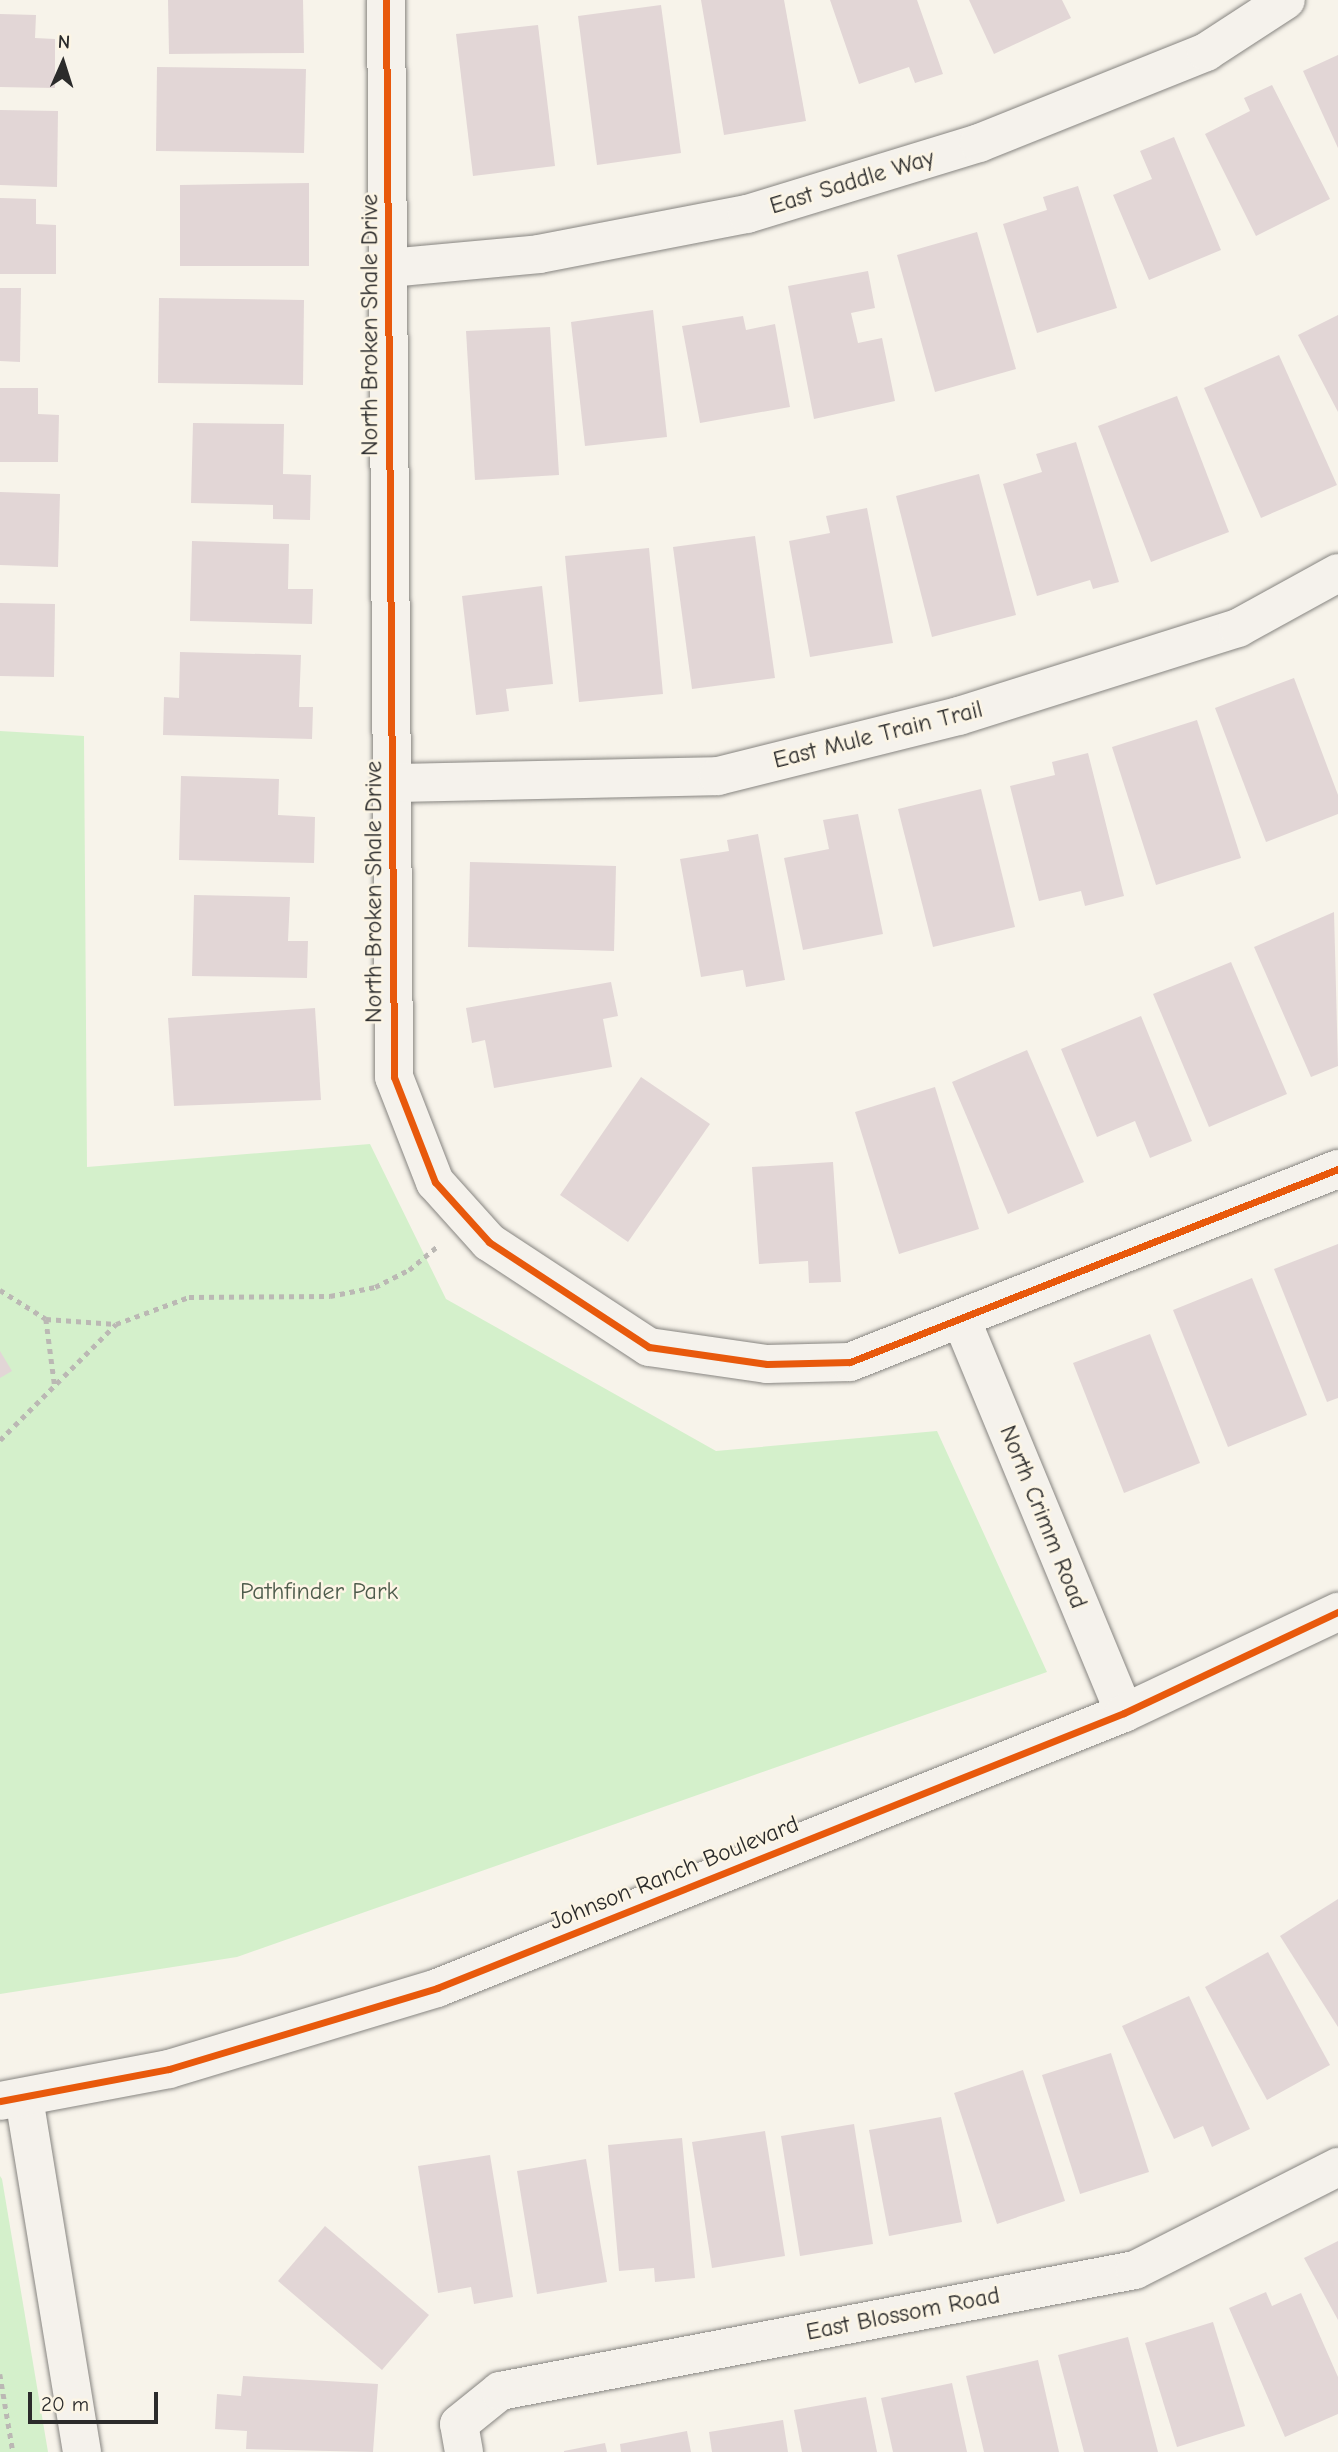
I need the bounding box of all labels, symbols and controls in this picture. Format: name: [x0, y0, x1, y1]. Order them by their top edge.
north arrow: [28, 28, 98, 98]
text: N: [57, 31, 71, 53]
street label: East Saddle Way: [766, 143, 938, 221]
street label: North Broken Shale Drive: [356, 194, 384, 456]
street label: East Mule Train Trail: [770, 695, 986, 775]
street label: North Broken Shale Drive: [360, 761, 388, 1023]
street label: North Crimm Road: [993, 1421, 1093, 1613]
park label: Pathfinder Park: [240, 1578, 398, 1606]
street label: Johnson Ranch Boulevard: [545, 1810, 803, 1936]
street label: East Blossom Road: [804, 2281, 1002, 2347]
scale bar: [32, 2378, 161, 2422]
text: 20 m: [41, 2392, 89, 2416]

